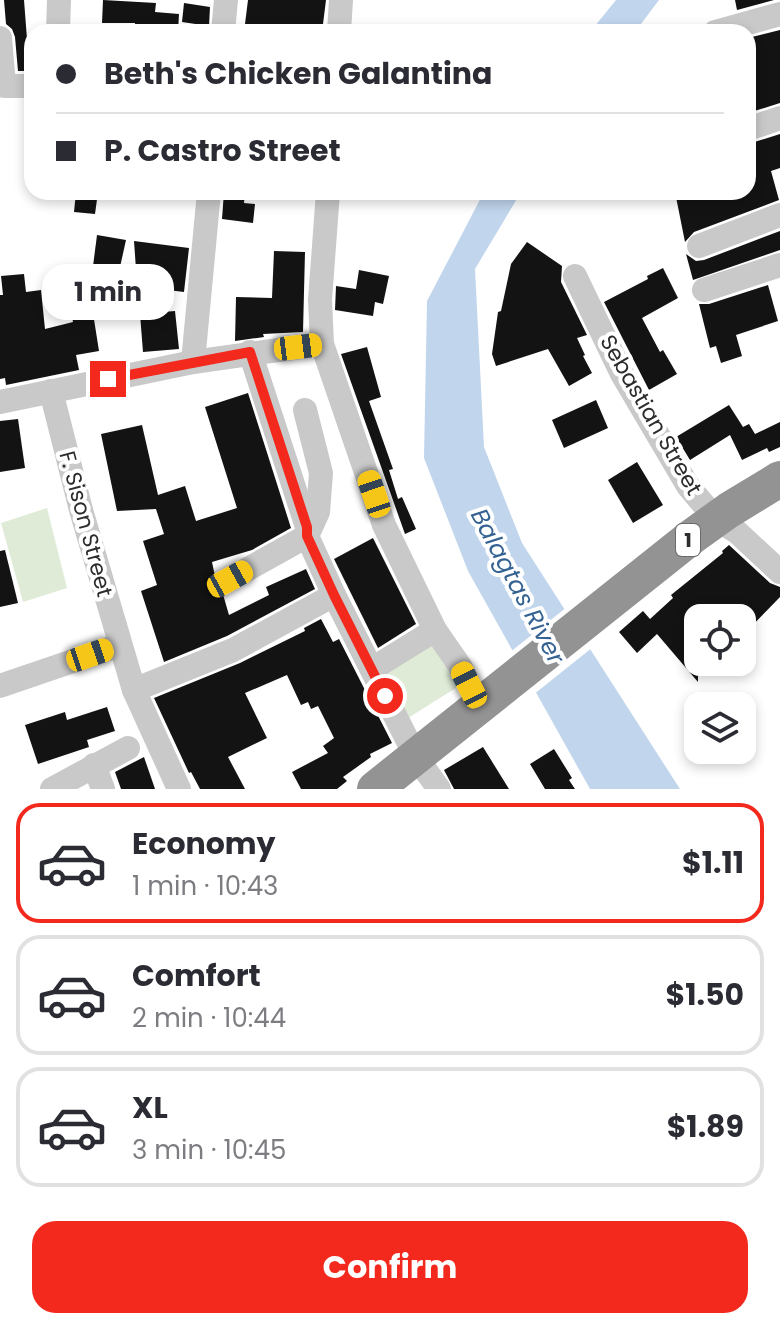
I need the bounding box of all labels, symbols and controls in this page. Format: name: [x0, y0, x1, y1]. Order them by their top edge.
text: Beth's Chicken Galantina: [104, 52, 492, 95]
text: P. Castro Street: [104, 129, 341, 172]
callout: 1 min: [42, 263, 174, 319]
text: 1 min: [74, 274, 142, 310]
street label: Sebastian Street: [592, 329, 710, 501]
car: [273, 332, 323, 362]
route end: [90, 361, 126, 397]
street label: F. Sison Street: [52, 448, 120, 600]
car: [355, 467, 393, 521]
water label: Balagtas River: [463, 502, 573, 670]
road number: 1: [676, 524, 700, 556]
car: [203, 557, 257, 601]
map controls: [684, 604, 756, 764]
button: locate: [684, 604, 756, 676]
car: [63, 636, 117, 674]
car: [447, 658, 491, 712]
route start: [367, 678, 403, 714]
button: layers: [684, 692, 756, 764]
text: Economy: [132, 822, 276, 865]
icon: car: [36, 827, 108, 899]
text: $1.11: [682, 841, 744, 884]
text: 1 min · 10:43: [132, 868, 278, 904]
text: Comfort: [132, 954, 261, 997]
icon: car: [36, 959, 108, 1031]
text: $1.50: [665, 973, 744, 1016]
text: 2 min · 10:44: [132, 1000, 286, 1036]
text: XL: [132, 1086, 168, 1129]
icon: car: [36, 1091, 108, 1163]
text: $1.89: [667, 1105, 744, 1148]
text: 3 min · 10:45: [132, 1132, 286, 1168]
button: Confirm: [32, 1221, 748, 1313]

